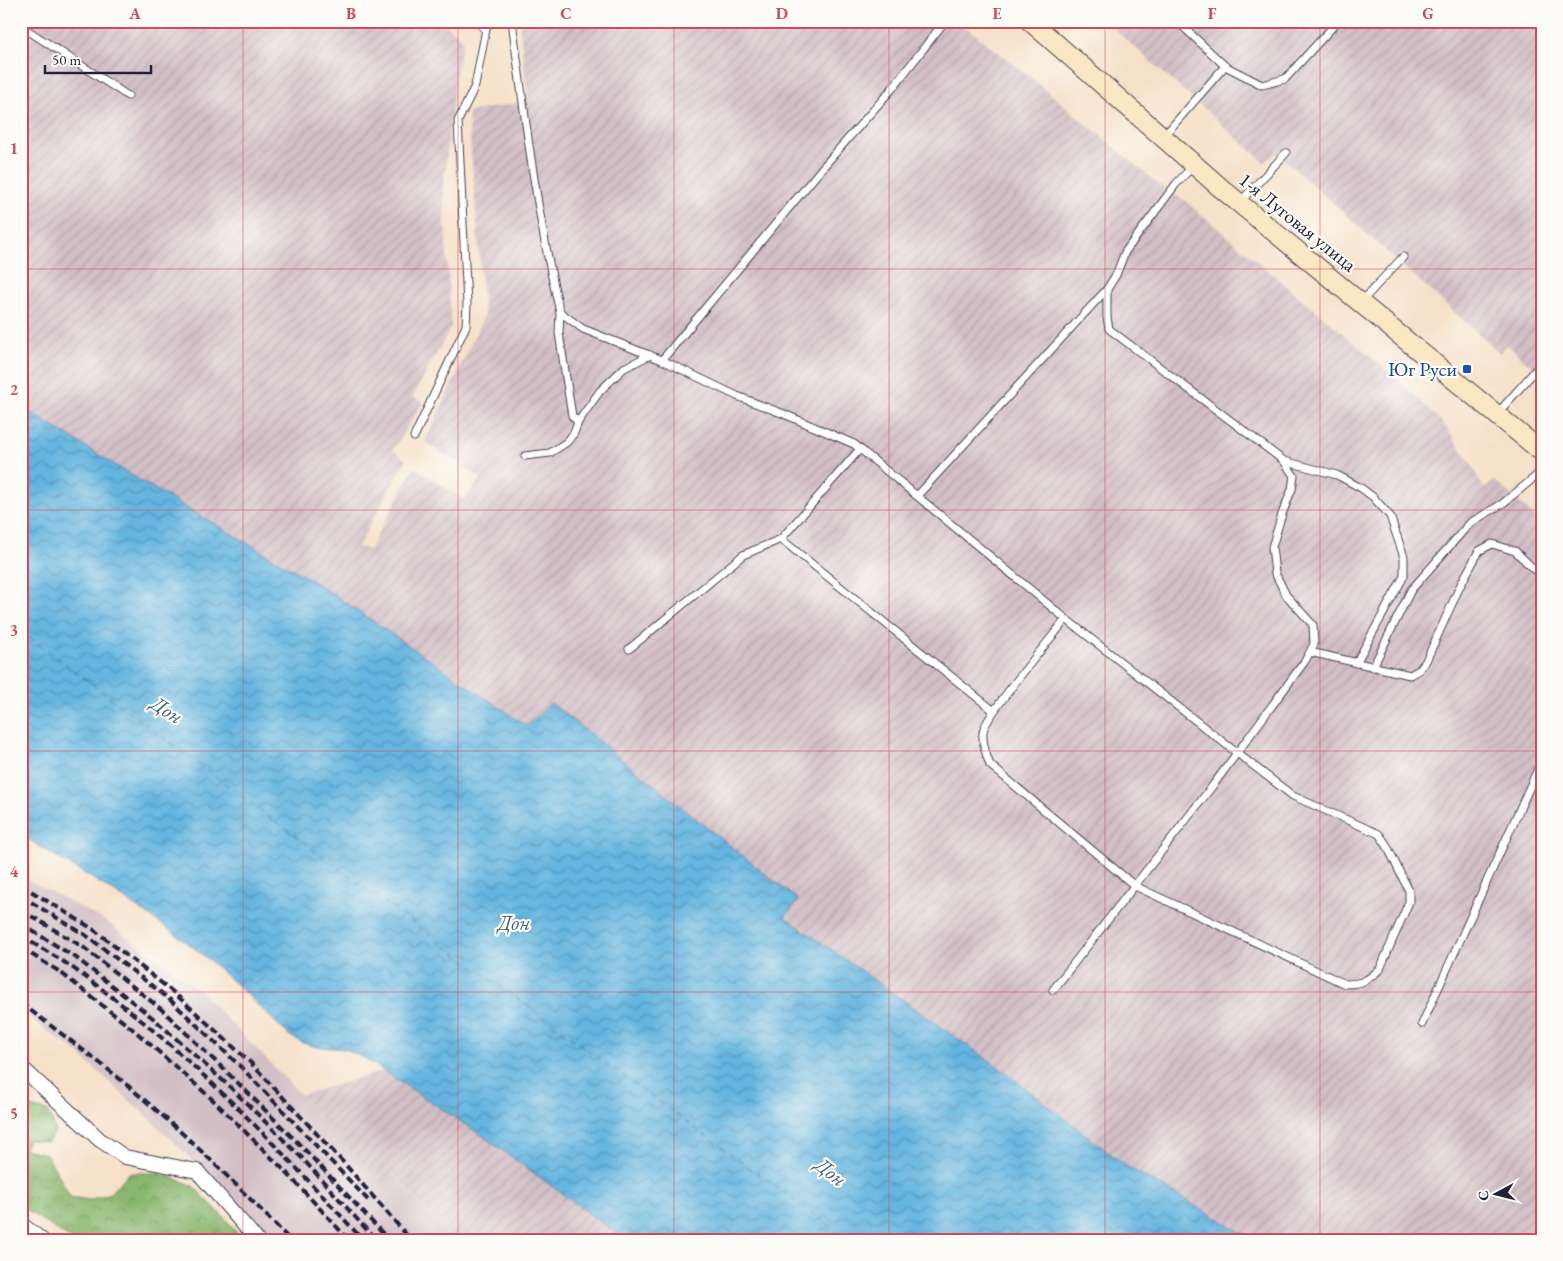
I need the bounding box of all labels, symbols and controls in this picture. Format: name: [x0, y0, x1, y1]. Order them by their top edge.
text: A: [128, 3, 141, 24]
text: B: [346, 3, 356, 24]
text: C: [560, 3, 572, 24]
text: D: [776, 3, 788, 24]
text: E: [992, 3, 1002, 24]
text: F: [1208, 3, 1217, 24]
text: G: [1422, 3, 1434, 24]
scale bar: [45, 42, 151, 74]
text: 50 m: [52, 50, 81, 69]
text: 1: [10, 138, 18, 159]
street label: 1-я Луговая улица: [1234, 167, 1362, 277]
place label: Юг Руси: [1388, 356, 1457, 382]
marker: Юг Руси: [1461, 363, 1473, 375]
text: 2: [10, 379, 19, 400]
text: 3: [10, 620, 18, 641]
water label: Дон: [145, 688, 188, 730]
text: 4: [10, 861, 19, 882]
water label: Дон: [496, 909, 530, 936]
text: 5: [10, 1103, 18, 1124]
water label: Дон: [809, 1150, 853, 1192]
north arrow: [1470, 1168, 1520, 1218]
text: С: [1474, 1189, 1493, 1202]

